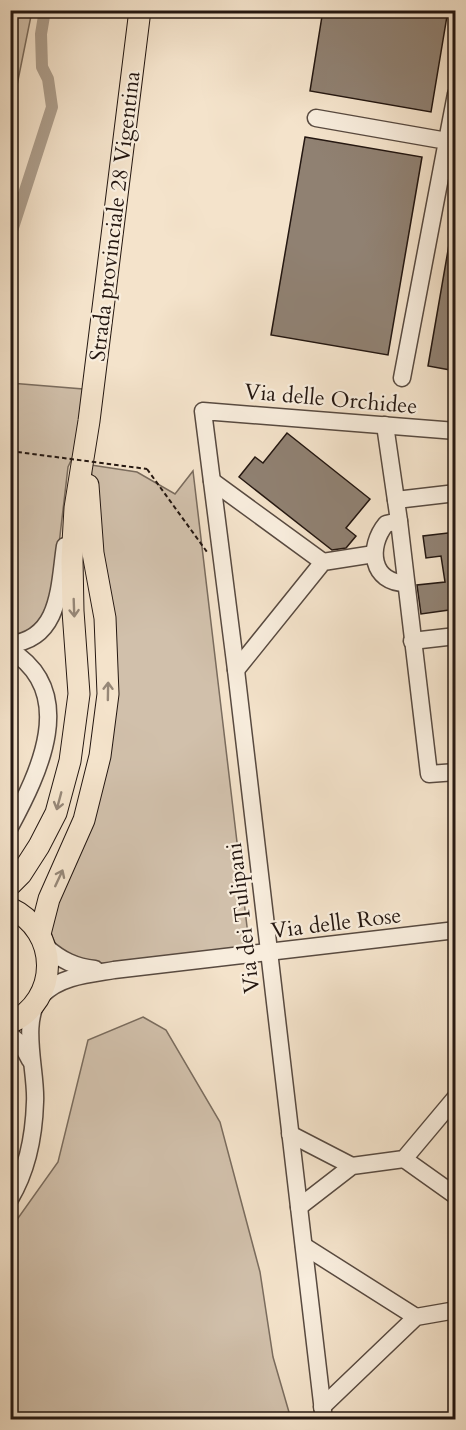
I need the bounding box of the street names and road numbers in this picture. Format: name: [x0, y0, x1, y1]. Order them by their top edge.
street label: Strada provinciale 28 Vigentina: [82, 69, 148, 363]
street label: Via delle Orchidee: [243, 376, 419, 422]
street label: Via dei Tulipani: [219, 841, 267, 995]
street label: Via delle Rose: [269, 900, 403, 946]

